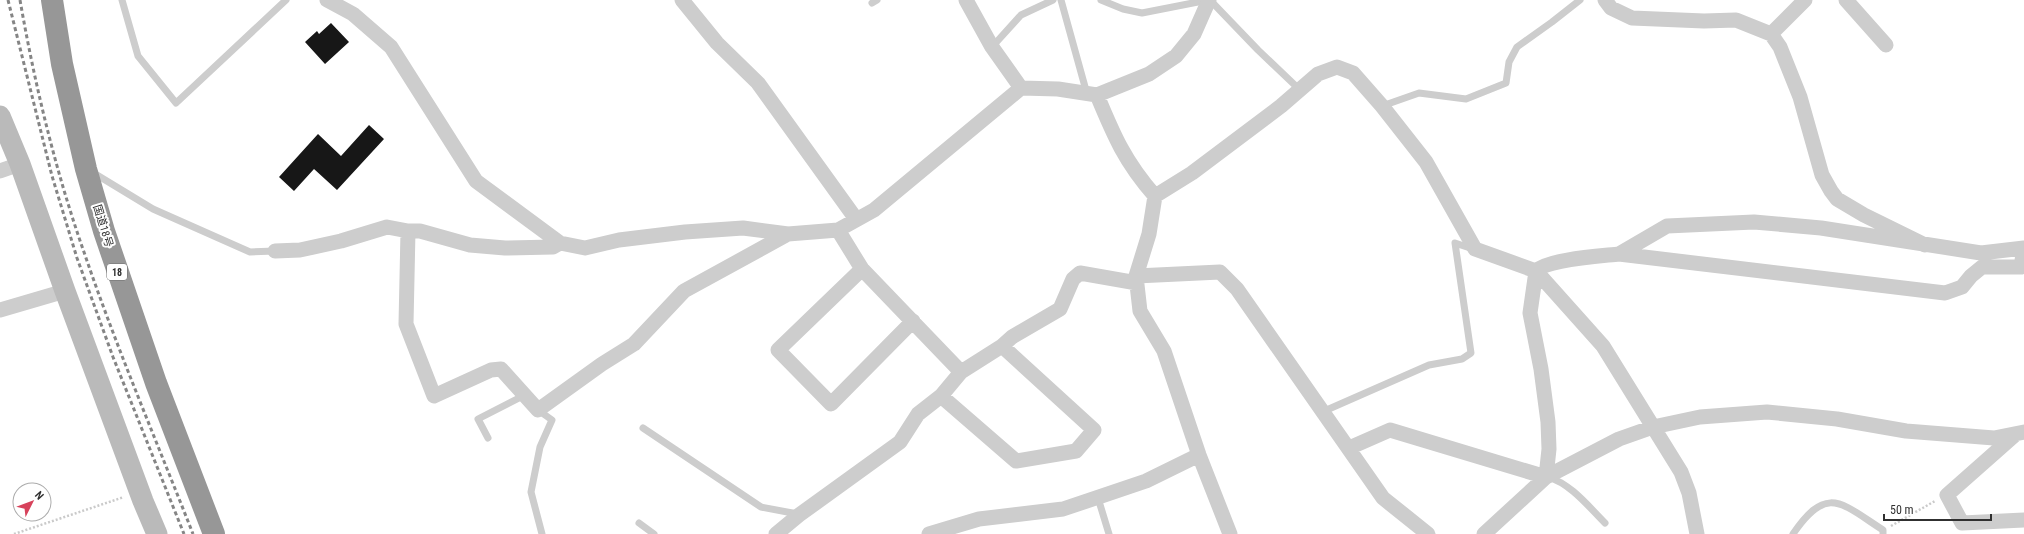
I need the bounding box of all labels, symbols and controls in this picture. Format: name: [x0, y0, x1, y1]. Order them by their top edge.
street label: 国道18号: [90, 203, 116, 249]
road number: 18: [107, 264, 127, 280]
north arrow: [12, 482, 52, 522]
text: N: [32, 489, 46, 503]
scale bar: [1884, 496, 1991, 522]
text: 50 m: [1890, 503, 1914, 517]

